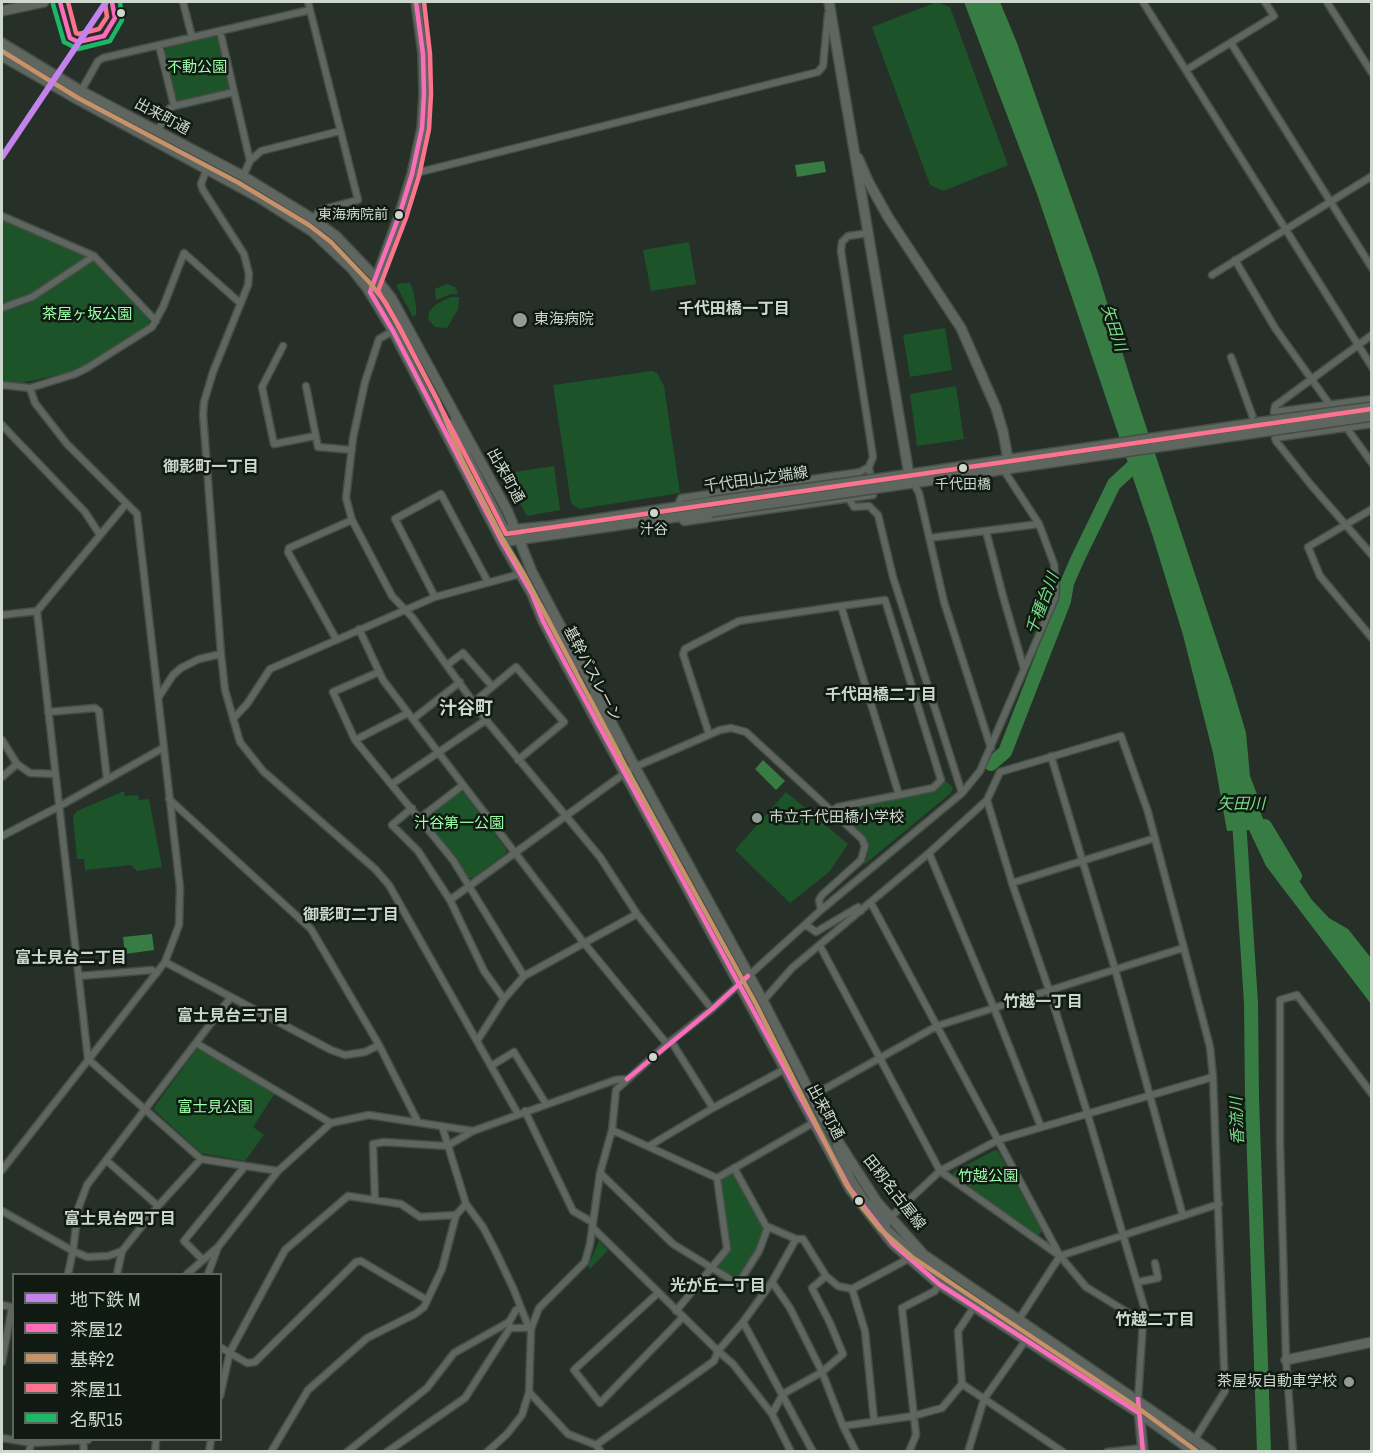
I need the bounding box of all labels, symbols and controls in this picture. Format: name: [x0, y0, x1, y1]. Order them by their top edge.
unlabelled marker: [115, 7, 127, 19]
park label: 不動公園: [167, 59, 227, 77]
street label: 出来町通: [131, 95, 193, 139]
place label: 東海病院前: [318, 207, 388, 223]
marker: 東海病院前: [393, 209, 405, 221]
district label: 千代田橋一丁目: [678, 300, 790, 320]
water label: 矢田川: [1096, 302, 1130, 354]
park label: 茶屋ヶ坂公園: [42, 306, 132, 324]
marker: 東海病院: [511, 311, 529, 329]
place label: 東海病院: [534, 311, 594, 329]
street label: 出来町通: [483, 445, 527, 507]
district label: 御影町一丁目: [163, 458, 259, 478]
marker: 千代田橋: [957, 462, 969, 474]
street label: 千代田山之端線: [703, 464, 809, 496]
place label: 千代田橋: [935, 477, 991, 493]
marker: 汁谷: [648, 507, 660, 519]
place label: 汁谷: [640, 522, 668, 538]
water label: 千種台川: [1023, 571, 1063, 637]
street label: 基幹バスレーン: [559, 623, 625, 725]
district label: 千代田橋二丁目: [825, 686, 937, 706]
district label: 汁谷町: [439, 698, 493, 720]
water label: 矢田川: [1217, 795, 1265, 815]
place label: 市立千代田橋小学校: [769, 809, 904, 827]
marker: 市立千代田橋小学校: [750, 811, 764, 825]
park label: 汁谷第一公園: [414, 815, 504, 833]
district label: 御影町二丁目: [303, 906, 399, 926]
district label: 富士見台二丁目: [15, 949, 127, 969]
district label: 竹越一丁目: [1003, 993, 1083, 1013]
district label: 富士見台三丁目: [177, 1007, 289, 1027]
unlabelled marker: [647, 1051, 659, 1063]
street label: 出来町通: [803, 1081, 847, 1143]
water label: 香流川: [1228, 1097, 1248, 1145]
park label: 富士見公園: [178, 1099, 252, 1117]
street label: 田籾名古屋線: [859, 1152, 929, 1234]
park label: 竹越公園: [958, 1168, 1018, 1186]
unlabelled marker: [853, 1195, 865, 1207]
district label: 富士見台四丁目: [64, 1210, 176, 1230]
legend: [12, 1273, 222, 1441]
district label: 光が丘一丁目: [670, 1277, 766, 1297]
text: 地下鉄 M: [70, 1287, 140, 1312]
district label: 竹越二丁目: [1115, 1311, 1195, 1331]
text: 茶屋12: [70, 1317, 122, 1342]
text: 基幹2: [70, 1347, 114, 1372]
place label: 茶屋坂自動車学校: [1217, 1373, 1337, 1391]
marker: 茶屋坂自動車学校: [1342, 1375, 1356, 1389]
text: 茶屋11: [70, 1377, 121, 1402]
text: 名駅15: [70, 1407, 122, 1432]

